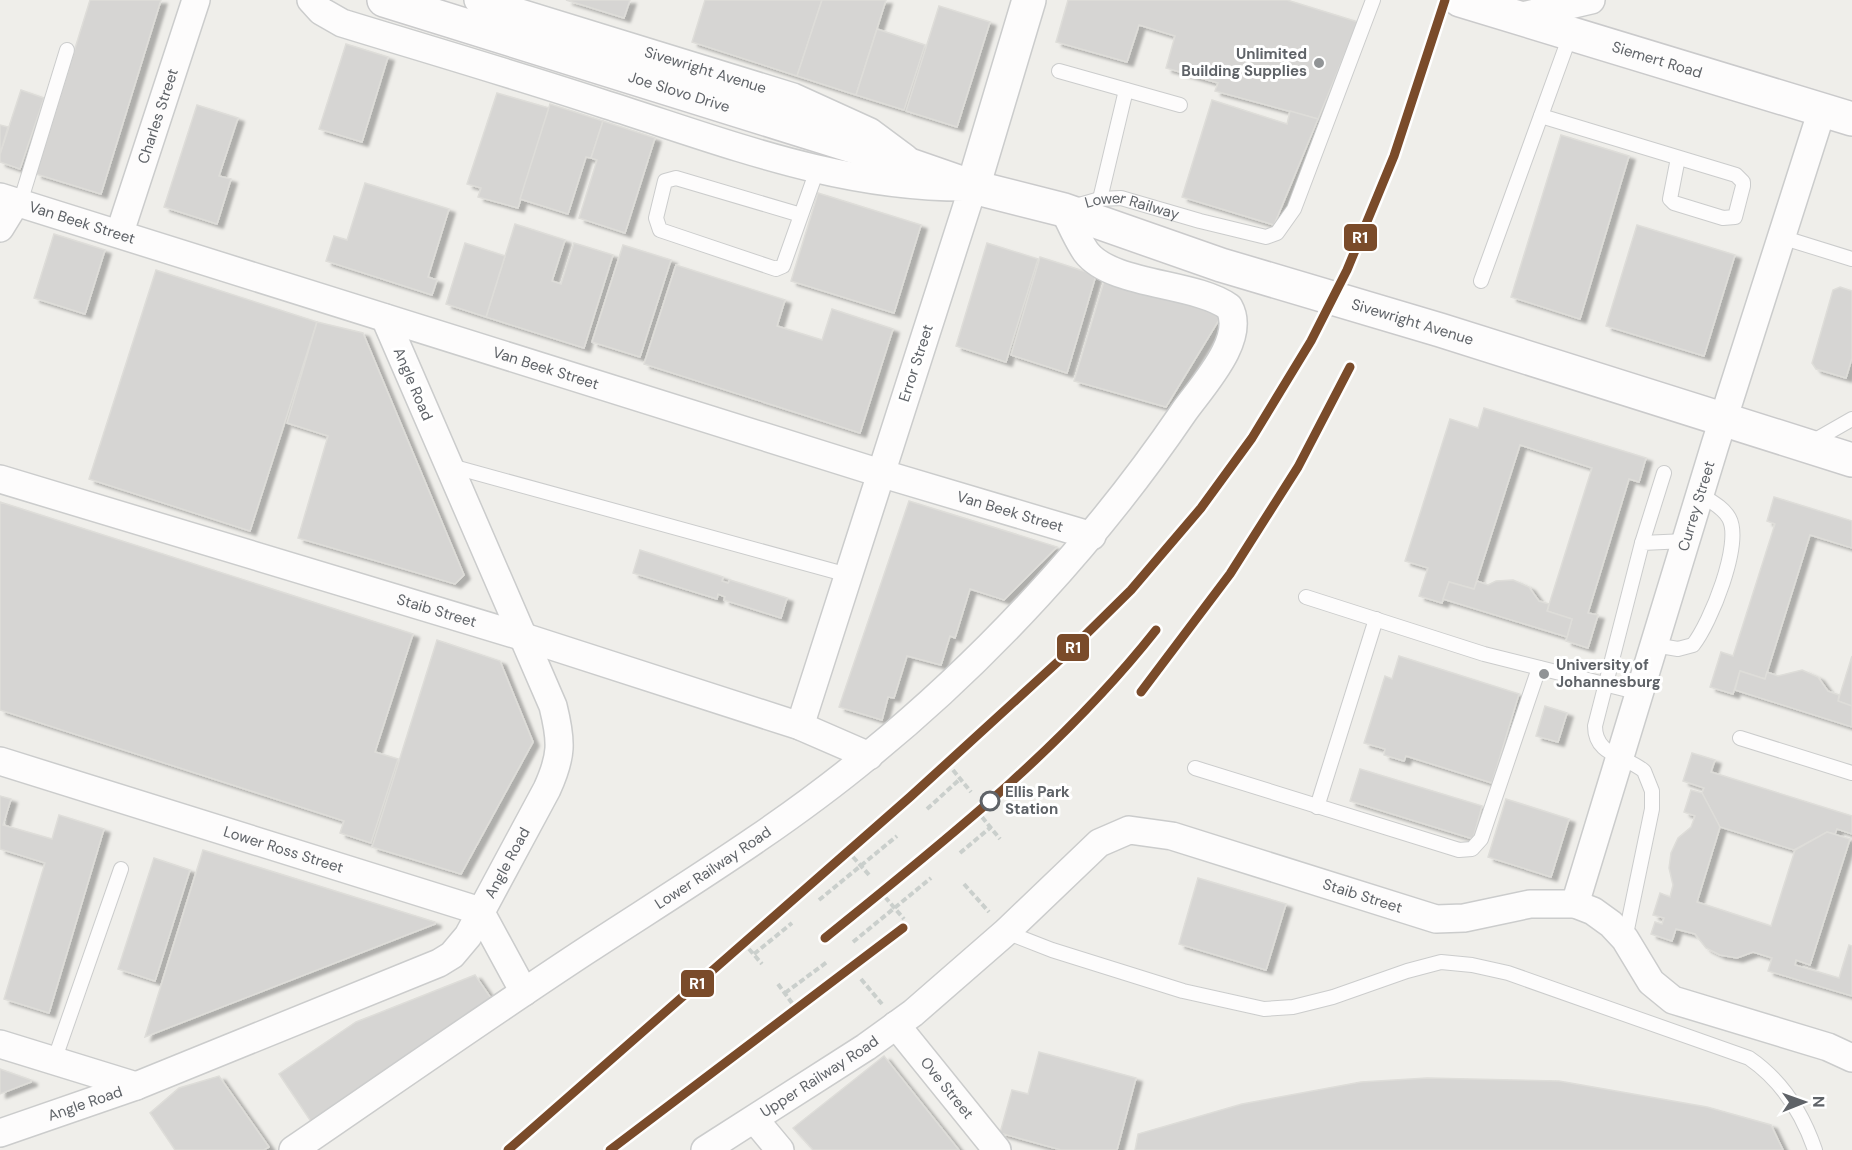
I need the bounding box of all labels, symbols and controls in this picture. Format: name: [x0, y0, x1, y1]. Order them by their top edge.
street label: Siemert Road: [1610, 37, 1705, 83]
street label: Sivewright Avenue: [642, 42, 769, 98]
place label: Unlimited Building Supplies: [1181, 44, 1307, 81]
marker: Unlimited Building Supplies: [1312, 56, 1326, 70]
street label: Charles Street: [133, 66, 183, 166]
street label: Joe Slovo Drive: [626, 67, 732, 117]
street label: Lower Railway: [1082, 188, 1182, 225]
street label: Van Beek Street: [26, 197, 138, 249]
line badge: R1: [1343, 223, 1378, 252]
text: R1: [1352, 227, 1368, 248]
street label: Sivewright Avenue: [1349, 294, 1476, 350]
street label: Error Street: [894, 322, 938, 404]
street label: Van Beek Street: [490, 342, 601, 394]
street label: Angle Road: [389, 344, 437, 424]
street label: Currey Street: [1673, 458, 1720, 554]
street label: Van Beek Street: [954, 486, 1066, 537]
street label: Staib Street: [394, 589, 479, 632]
line badge: R1: [1056, 633, 1090, 662]
text: R1: [1065, 637, 1081, 658]
place label: University of Johannesburg: [1556, 655, 1661, 692]
marker: University of Johannesburg: [1537, 667, 1551, 681]
place label: Ellis Park Station: [1005, 782, 1070, 819]
marker: Ellis Park Station: [980, 791, 1000, 811]
street label: Lower Ross Street: [221, 821, 346, 878]
street label: Lower Railway Road: [651, 822, 775, 914]
street label: Angle Road: [480, 824, 535, 902]
street label: Staib Street: [1320, 874, 1405, 918]
line badge: R1: [680, 969, 715, 998]
text: R1: [689, 973, 705, 994]
street label: Upper Railway Road: [756, 1031, 883, 1122]
street label: Ove Street: [916, 1053, 978, 1123]
north arrow: [1774, 1072, 1834, 1132]
street label: Angle Road: [45, 1081, 125, 1126]
text: N: [1808, 1096, 1829, 1108]

